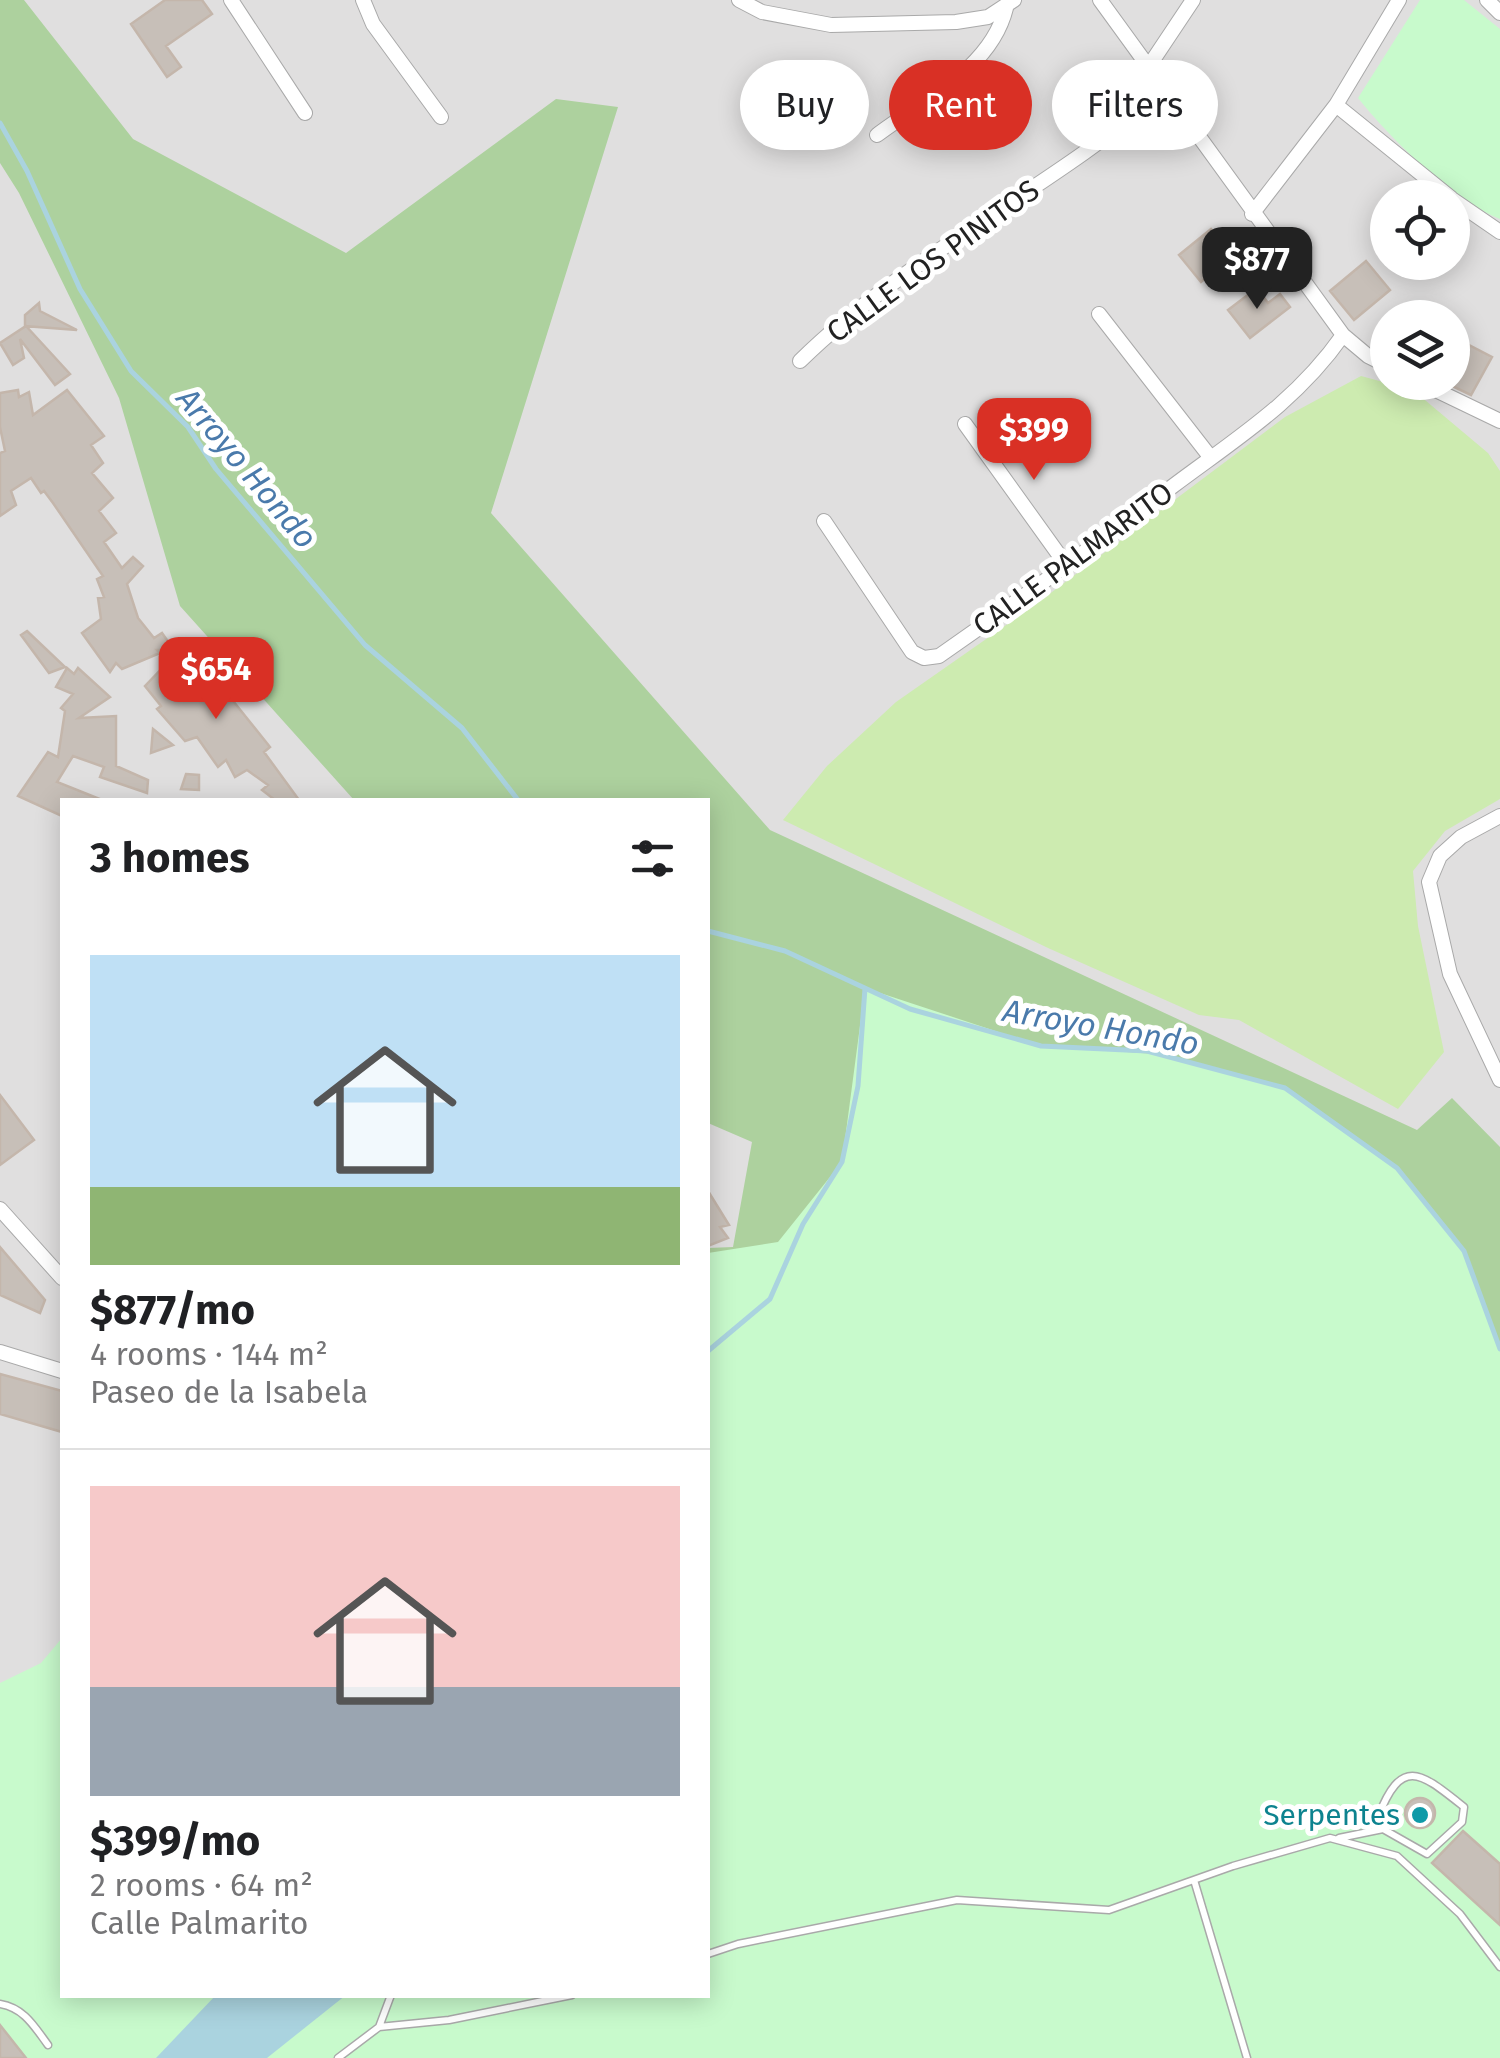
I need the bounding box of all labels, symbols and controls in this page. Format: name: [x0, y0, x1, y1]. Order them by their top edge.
chip: Buy: [740, 60, 869, 150]
chip: Rent: [889, 60, 1032, 150]
chip: Filters: [1052, 60, 1218, 150]
street label: CALLE LOS PINITOS: [820, 172, 1046, 350]
map controls: [1370, 180, 1470, 400]
button: locate: [1370, 180, 1470, 280]
pin: $877: [1198, 227, 1316, 312]
text: $877: [1224, 240, 1290, 278]
button: layers: [1370, 300, 1470, 400]
water label: Arroyo Hondo: [168, 378, 325, 556]
pin: $399: [975, 398, 1093, 483]
text: $399: [999, 411, 1069, 449]
street label: CALLE PALMARITO: [966, 474, 1180, 644]
pin: $654: [157, 637, 275, 722]
text: $654: [181, 650, 251, 688]
icon: filters: [625, 831, 680, 886]
text: 3 homes: [90, 833, 250, 883]
water label: Arroyo Hondo: [998, 991, 1202, 1063]
icon: home: [295, 1020, 475, 1200]
text: $877/mo: [90, 1285, 255, 1335]
text: 4 rooms · 144 m²: [90, 1335, 328, 1373]
text: Paseo de la Isabela: [90, 1373, 368, 1411]
icon: home: [295, 1551, 475, 1731]
place label: Serpentes: [1263, 1797, 1400, 1833]
marker: Serpentes: [1409, 1804, 1431, 1826]
text: $399/mo: [90, 1816, 260, 1866]
text: 2 rooms · 64 m²: [90, 1866, 313, 1904]
text: Calle Palmarito: [90, 1904, 308, 1942]

